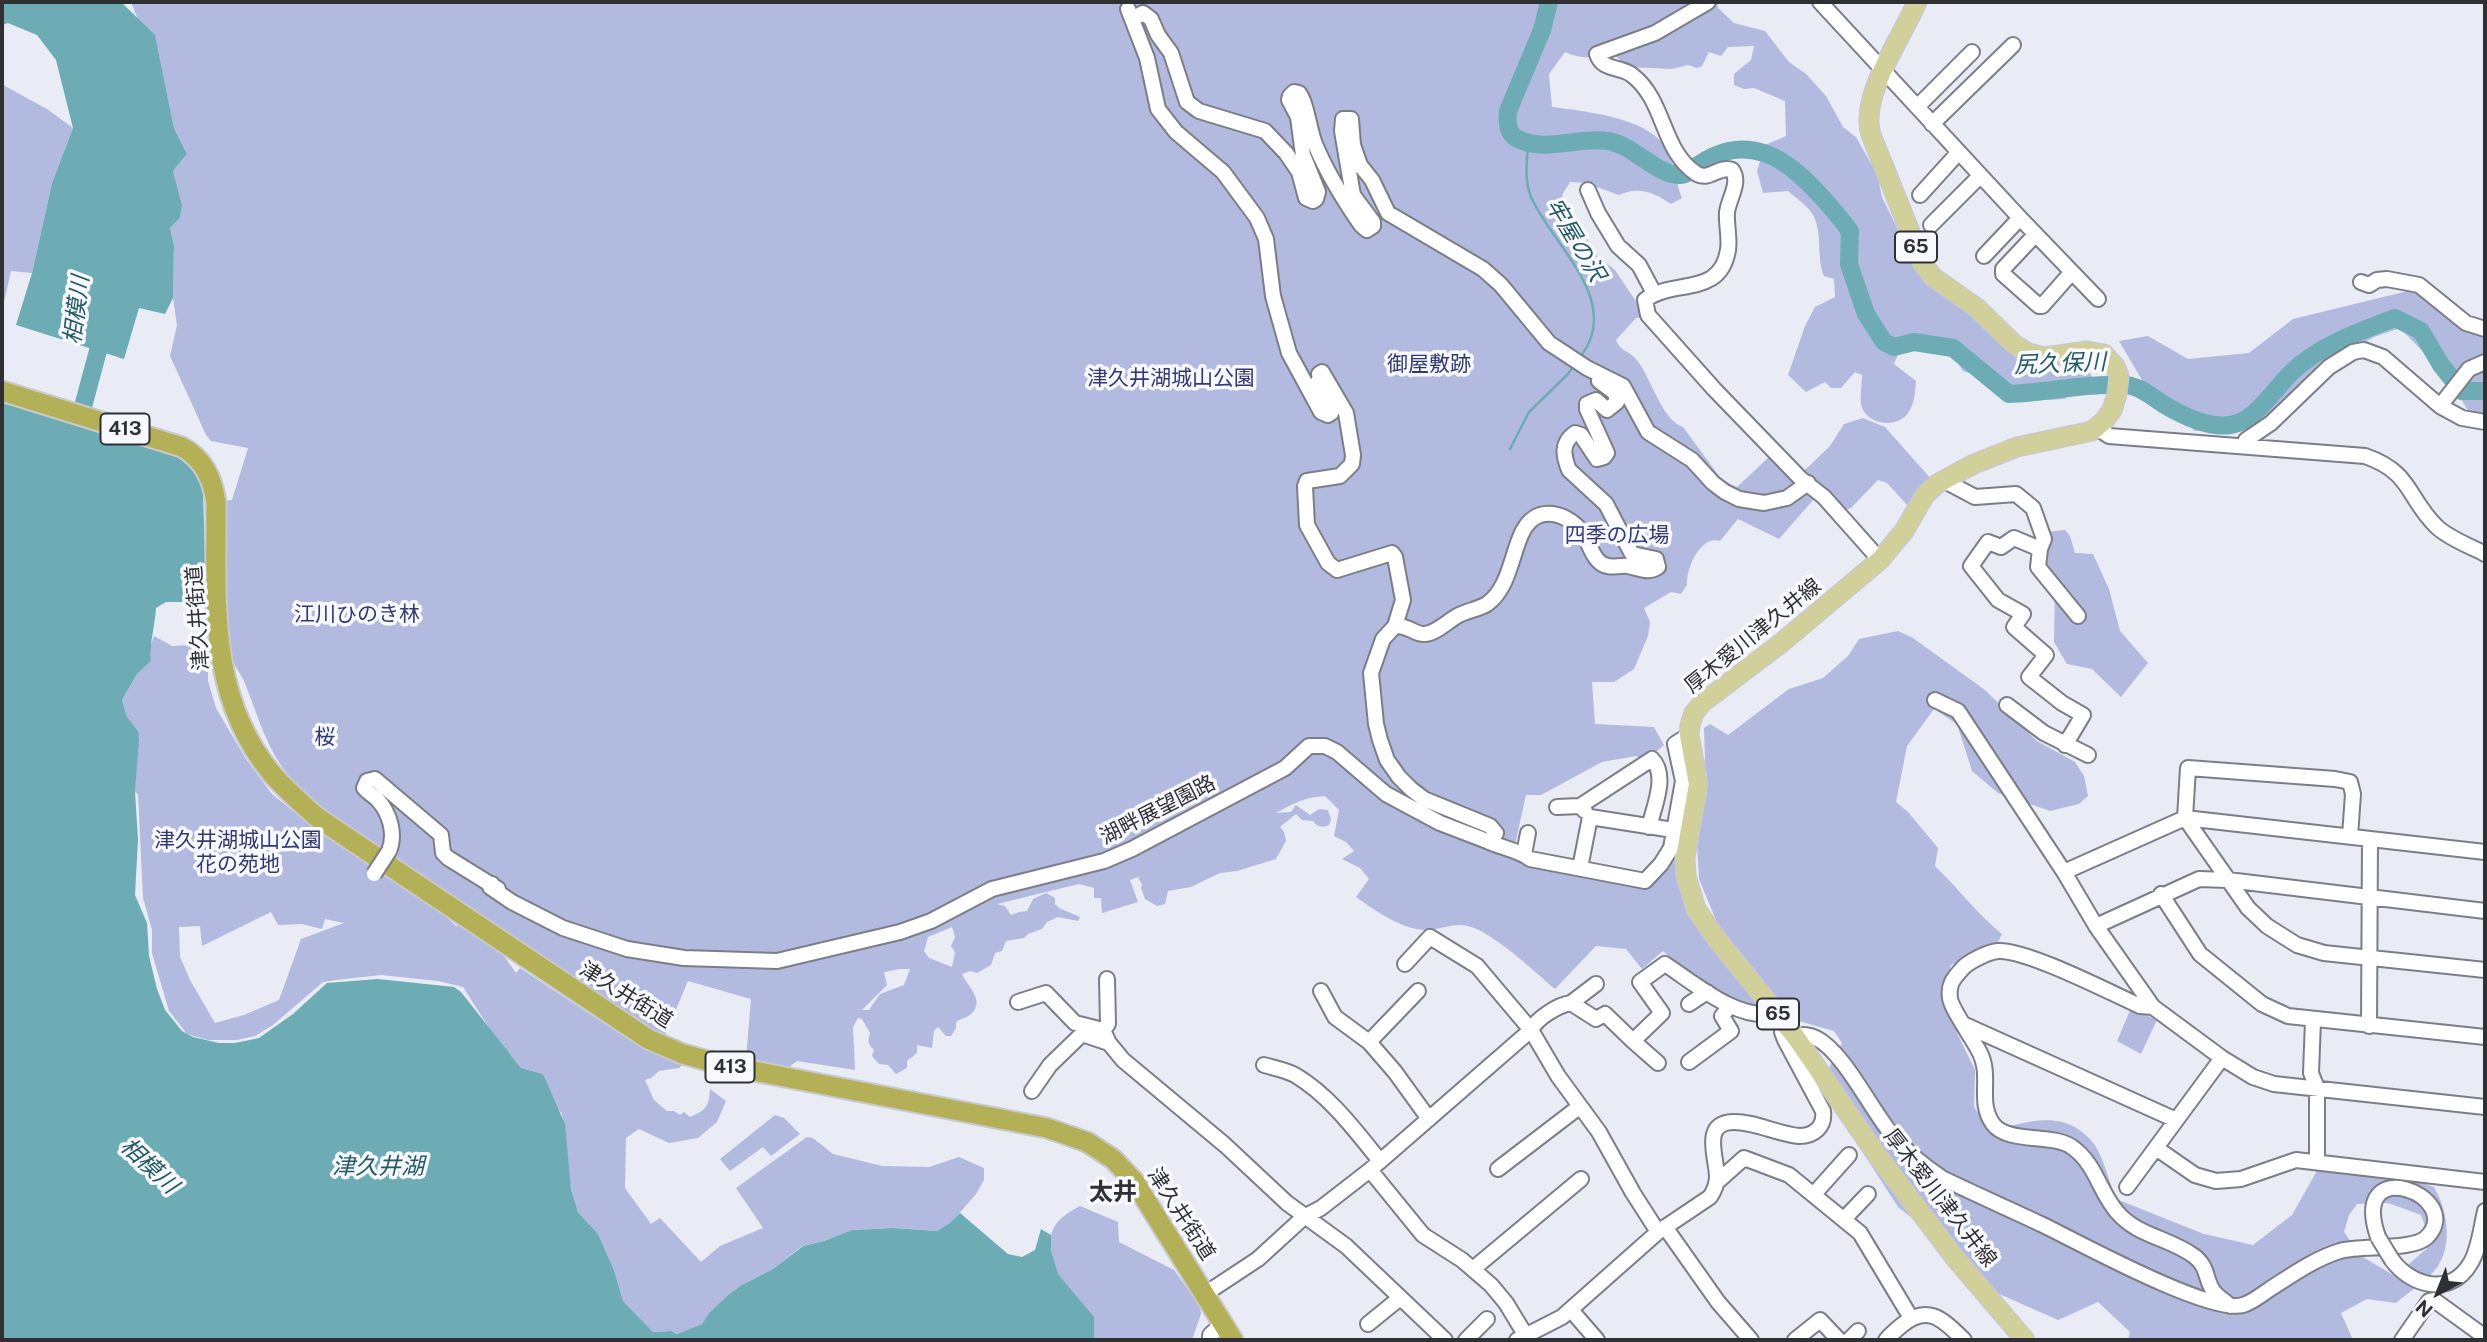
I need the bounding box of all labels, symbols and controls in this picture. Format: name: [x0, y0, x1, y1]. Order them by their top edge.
water label: 牢屋の沢: [1539, 193, 1611, 287]
road number: 65: [1895, 232, 1937, 262]
water label: 相模川: [59, 274, 95, 346]
water label: 尻久保川: [2014, 349, 2106, 379]
park label: 御屋敷跡: [1387, 352, 1471, 378]
park label: 津久井湖城山公園: [1087, 366, 1255, 392]
road number: 413: [100, 414, 150, 444]
park label: 四季の広場: [1565, 523, 1669, 549]
street label: 津久井街道: [182, 565, 214, 671]
street label: 厚木愛川津久井線: [1680, 573, 1826, 699]
park label: 江川ひのき林: [294, 602, 420, 628]
park label: 桜: [315, 725, 335, 751]
street label: 湖畔展望園路: [1096, 770, 1220, 850]
park label: 津久井湖城山公園 花の苑地: [154, 828, 322, 878]
street label: 津久井街道: [575, 956, 677, 1034]
road number: 65: [1757, 998, 1799, 1030]
road number: 413: [706, 1051, 754, 1082]
street label: 厚木愛川津久井線: [1878, 1124, 2002, 1272]
water label: 相模川: [114, 1132, 184, 1200]
water label: 津久井湖: [332, 1153, 424, 1181]
street label: 津久井街道: [1142, 1163, 1220, 1265]
district label: 太井: [1089, 1179, 1137, 1207]
north arrow: [2403, 1258, 2473, 1328]
text: N: [2411, 1295, 2437, 1322]

